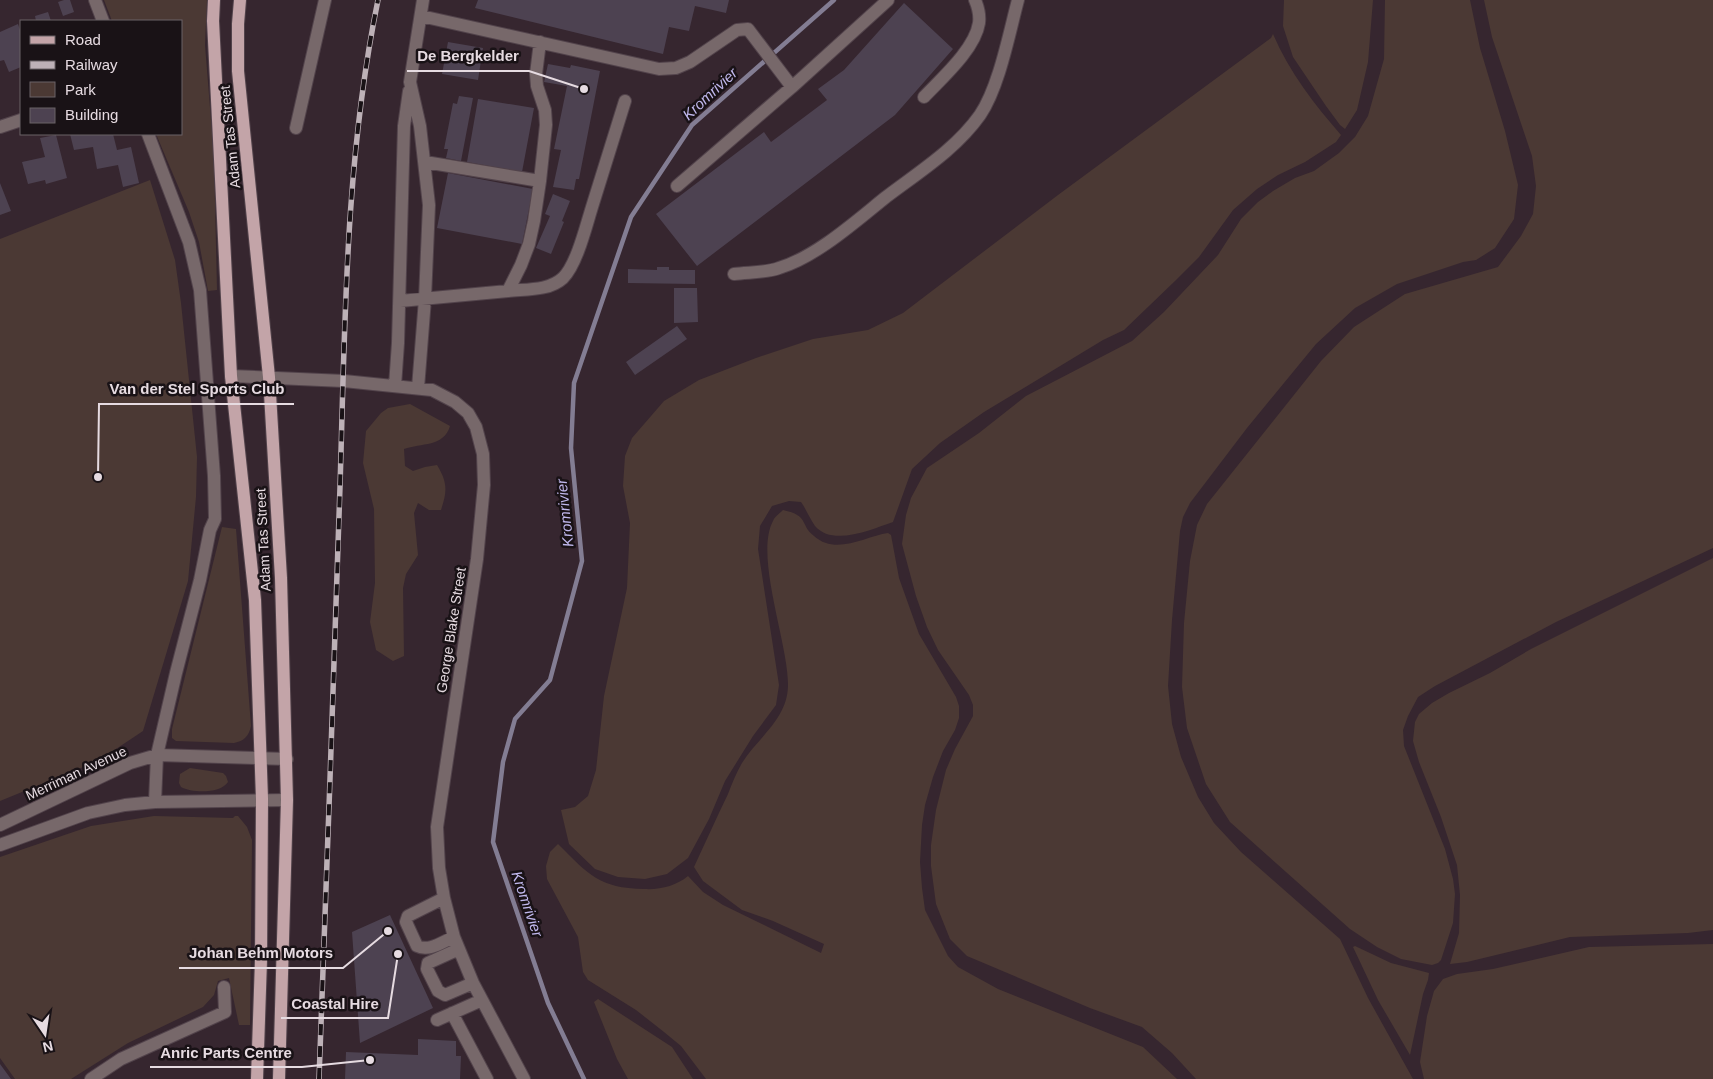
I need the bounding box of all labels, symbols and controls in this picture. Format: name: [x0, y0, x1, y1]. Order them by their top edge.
legend: [20, 20, 182, 135]
text: Road: [65, 31, 101, 48]
callout: De Bergkelder: [407, 41, 529, 71]
text: De Bergkelder: [417, 47, 519, 64]
text: Railway: [65, 56, 118, 73]
water label: Kromrivier: [679, 63, 741, 123]
text: Park: [65, 81, 96, 98]
street label: Adam Tas Street: [217, 85, 243, 189]
text: Building: [65, 106, 118, 123]
callout: Van der Stel Sports Club: [99, 374, 294, 404]
text: Van der Stel Sports Club: [109, 380, 285, 397]
water label: Kromrivier: [552, 477, 577, 548]
street label: Adam Tas Street: [252, 488, 274, 592]
street label: George Blake Street: [433, 566, 469, 694]
street label: Merriman Avenue: [23, 743, 129, 803]
water label: Kromrivier: [508, 869, 547, 940]
callout: Johan Behm Motors: [179, 938, 343, 968]
text: Johan Behm Motors: [189, 944, 333, 961]
callout: Coastal Hire: [281, 988, 388, 1018]
text: Coastal Hire: [291, 995, 379, 1012]
north arrow: [20, 1009, 70, 1059]
callout: Anric Parts Centre: [150, 1037, 302, 1067]
text: N: [41, 1038, 55, 1056]
text: Anric Parts Centre: [160, 1044, 292, 1061]

